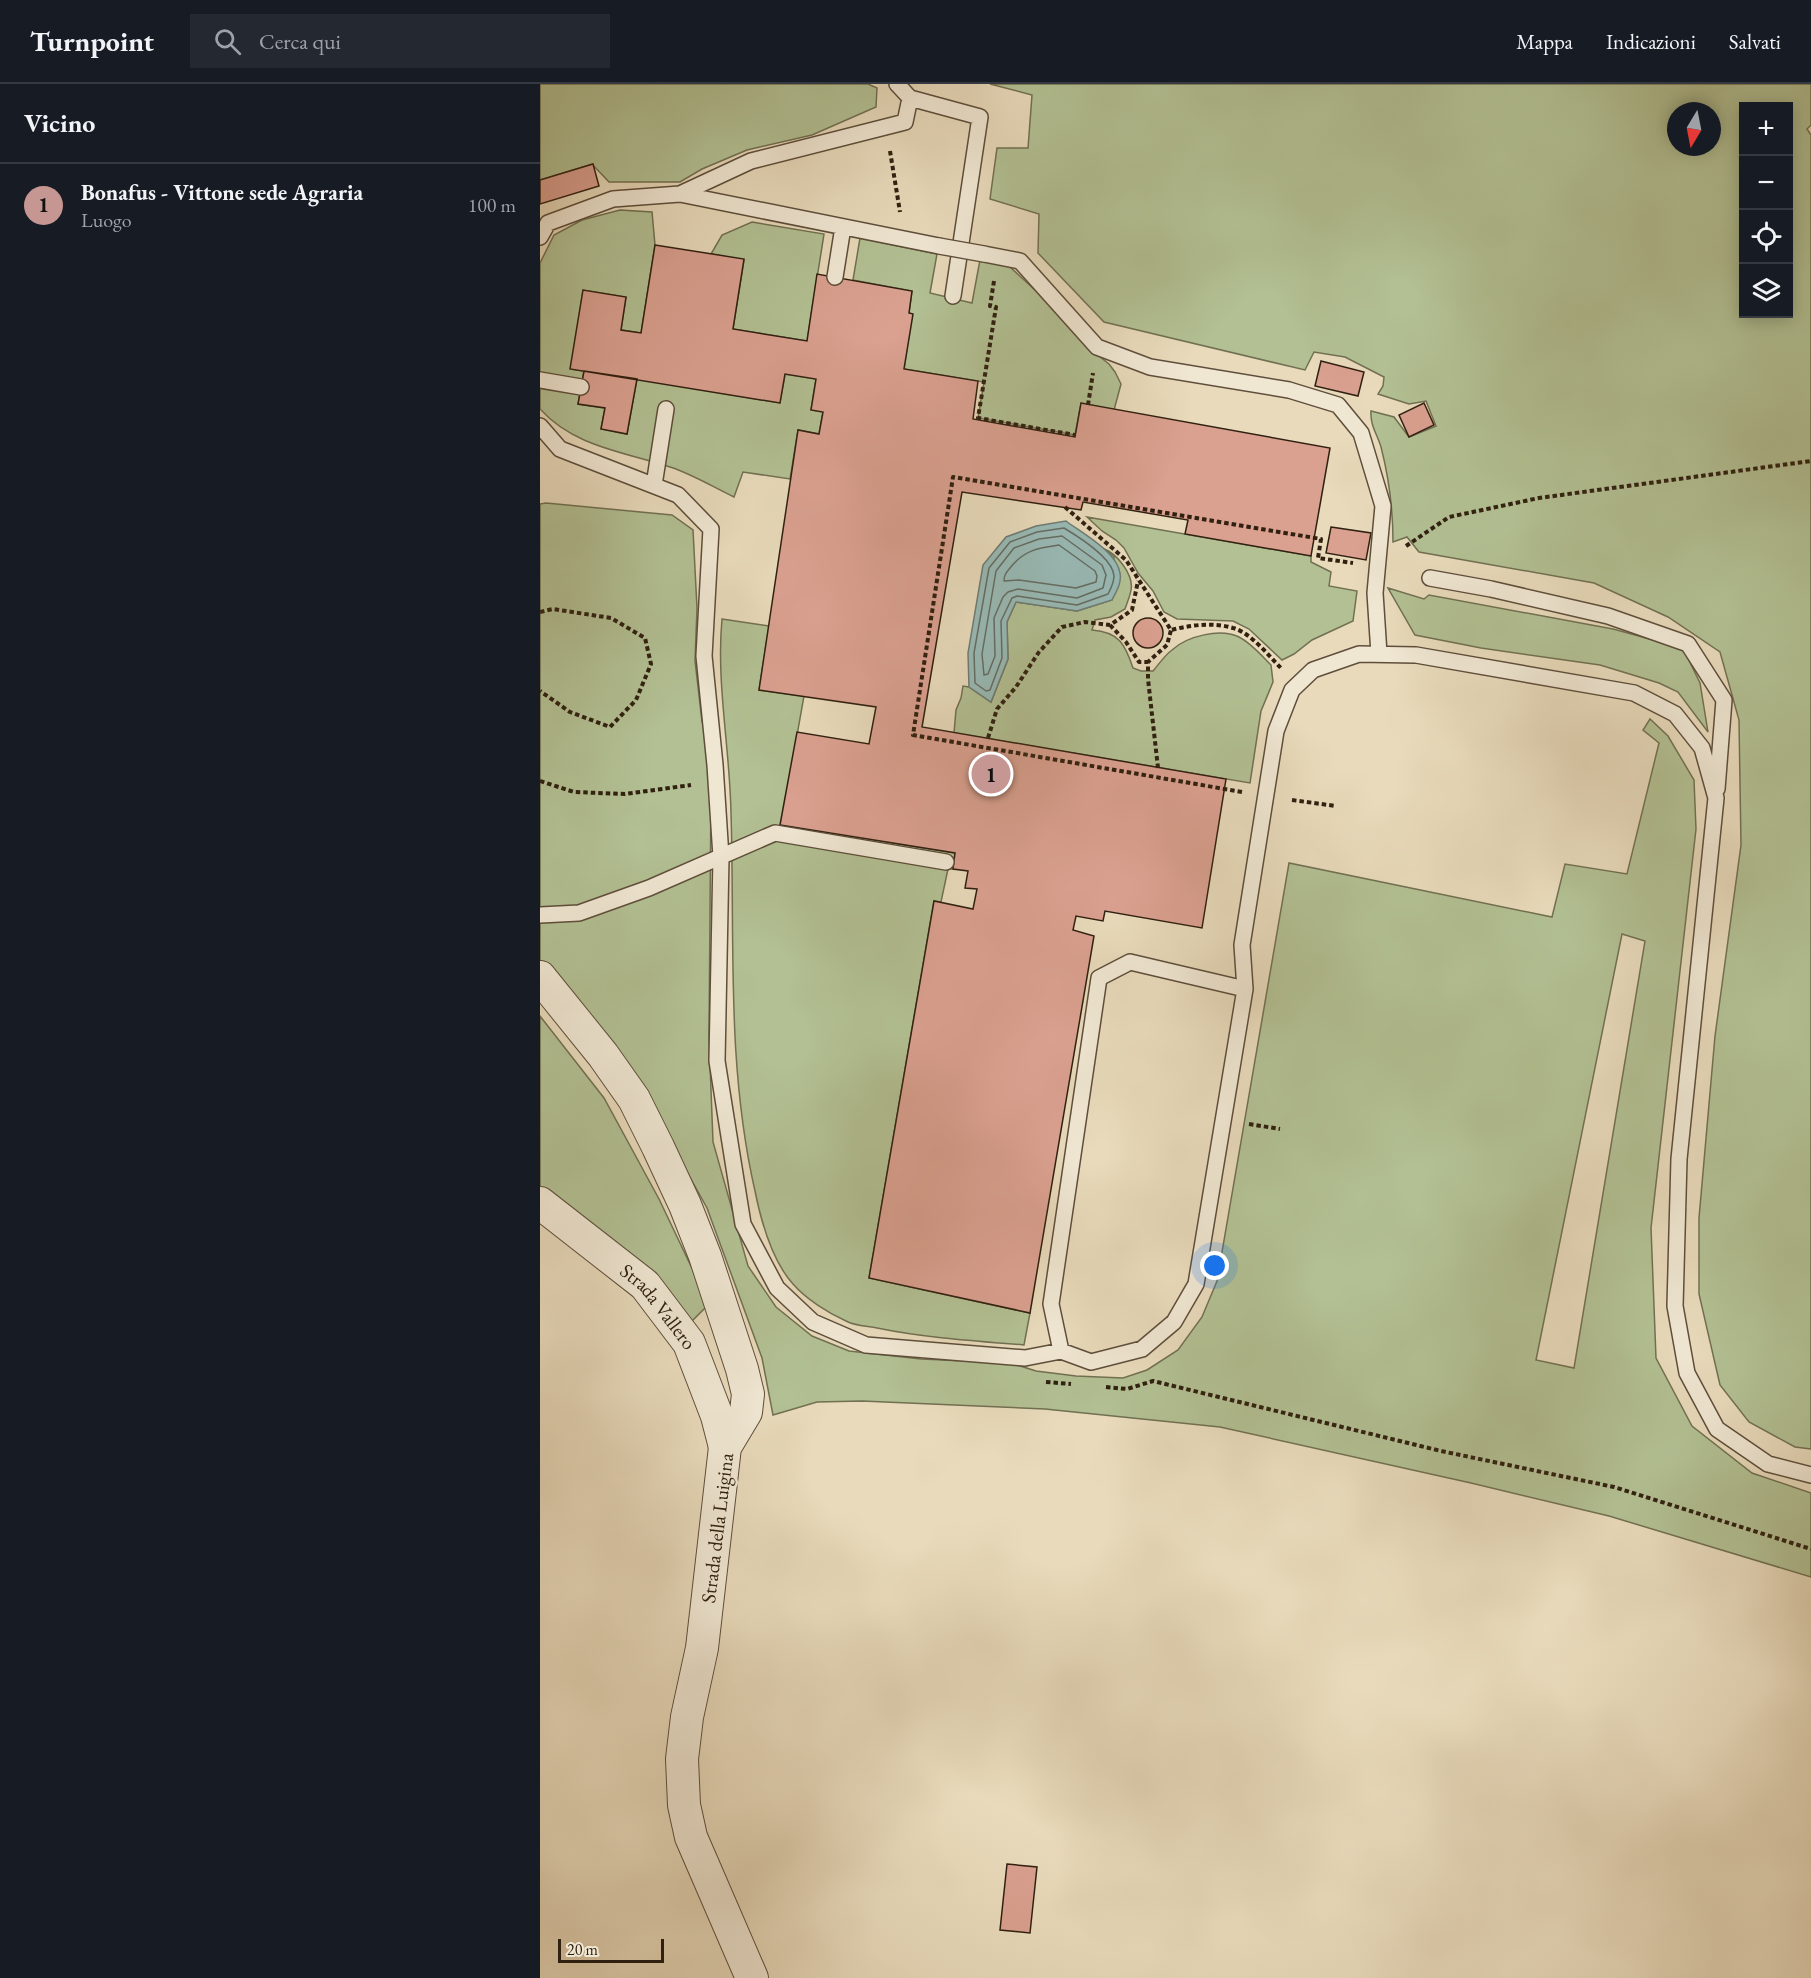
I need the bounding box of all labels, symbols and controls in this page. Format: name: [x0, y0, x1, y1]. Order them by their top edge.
search box: [190, 14, 610, 68]
text: Turnpoint: [30, 23, 154, 59]
icon: search: [211, 25, 244, 58]
text: Cerca qui: [259, 27, 341, 56]
text: Mappa: [1516, 28, 1573, 55]
text: Indicazioni: [1606, 28, 1696, 55]
text: Salvati: [1729, 28, 1781, 55]
north arrow: [1667, 102, 1721, 156]
map controls: [1739, 102, 1793, 318]
button: +: [1739, 102, 1793, 156]
text: Vicino: [24, 106, 95, 140]
button: −: [1739, 156, 1793, 210]
text: Bonafus - Vittone sede Agraria: [81, 178, 363, 207]
text: 1: [38, 192, 49, 218]
text: 100 m: [468, 192, 516, 218]
text: Luogo: [81, 207, 132, 233]
button: locate: [1739, 210, 1793, 264]
button: layers: [1739, 264, 1793, 318]
pin: 1: [972, 752, 1010, 796]
your location: [1200, 1251, 1229, 1280]
street label: Strada Vallero: [615, 1257, 702, 1355]
street label: Strada della Luigina: [695, 1451, 739, 1605]
scale bar: [558, 1936, 664, 1964]
text: 20 m: [567, 1939, 598, 1960]

